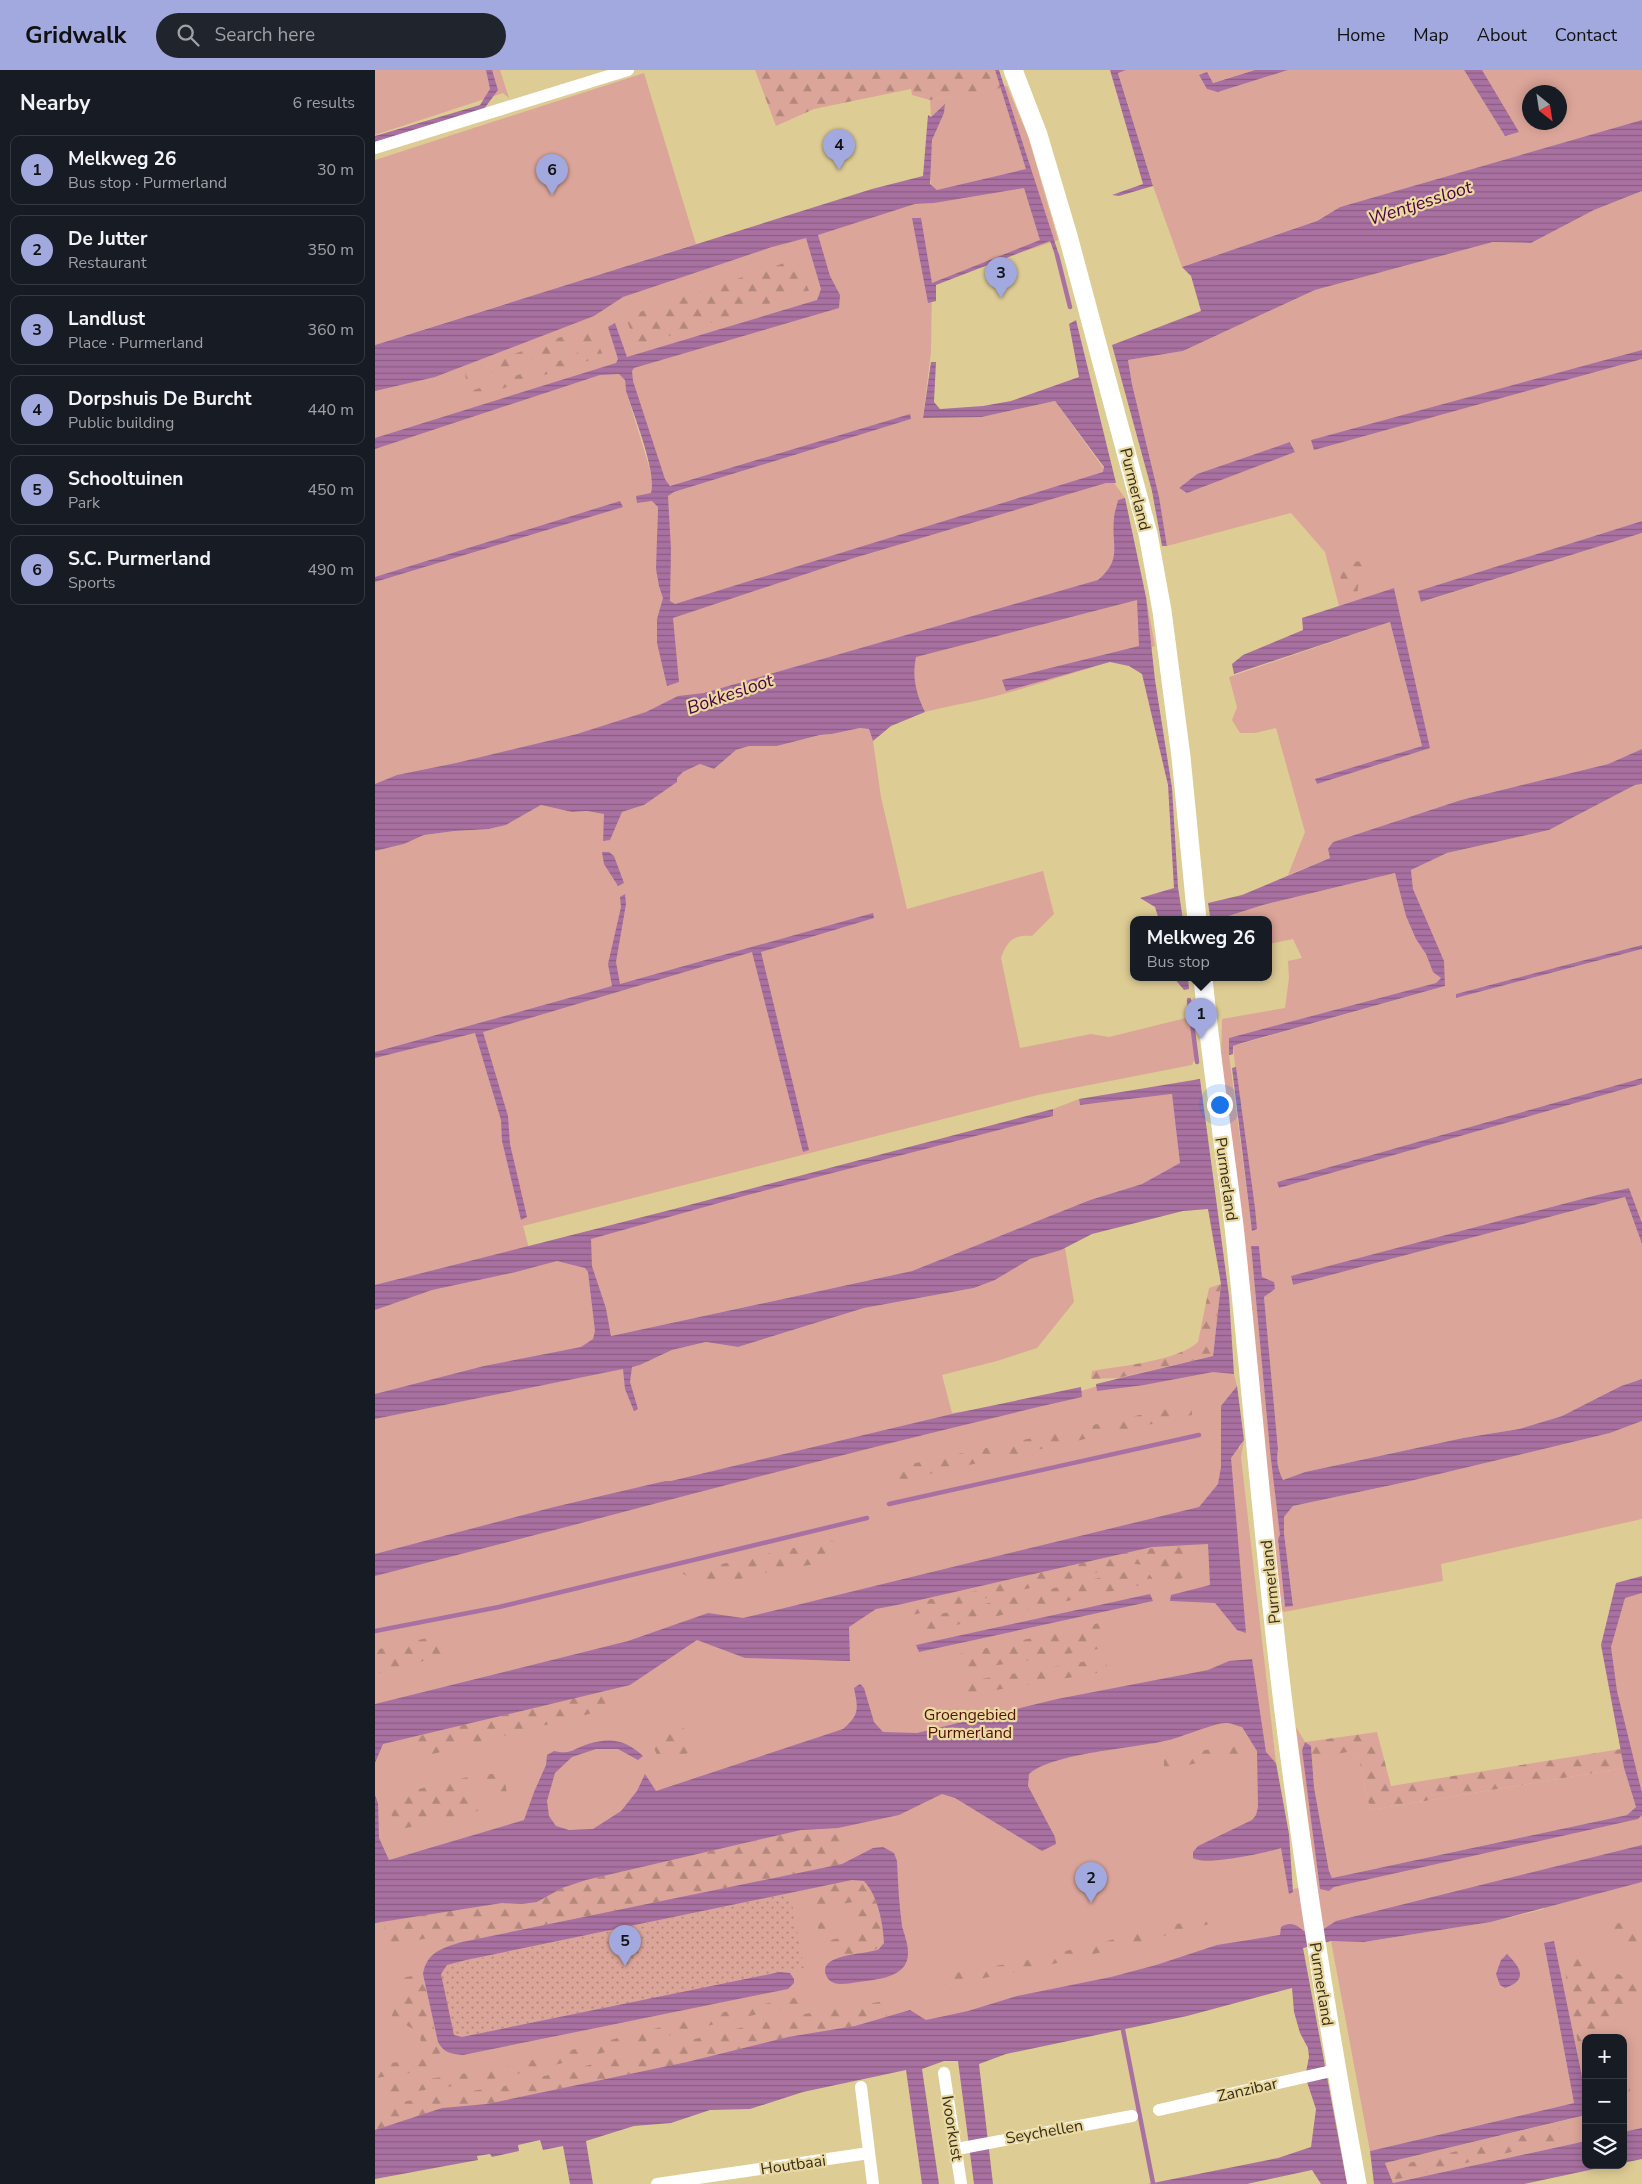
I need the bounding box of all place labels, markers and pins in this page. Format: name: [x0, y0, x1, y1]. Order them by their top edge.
pin: 4: [823, 129, 855, 170]
pin: 6: [536, 154, 568, 195]
pin: 3: [985, 257, 1017, 298]
pin: 1: [1185, 998, 1217, 1039]
pin: 2: [1075, 1862, 1107, 1903]
pin: 5: [609, 1925, 641, 1966]

